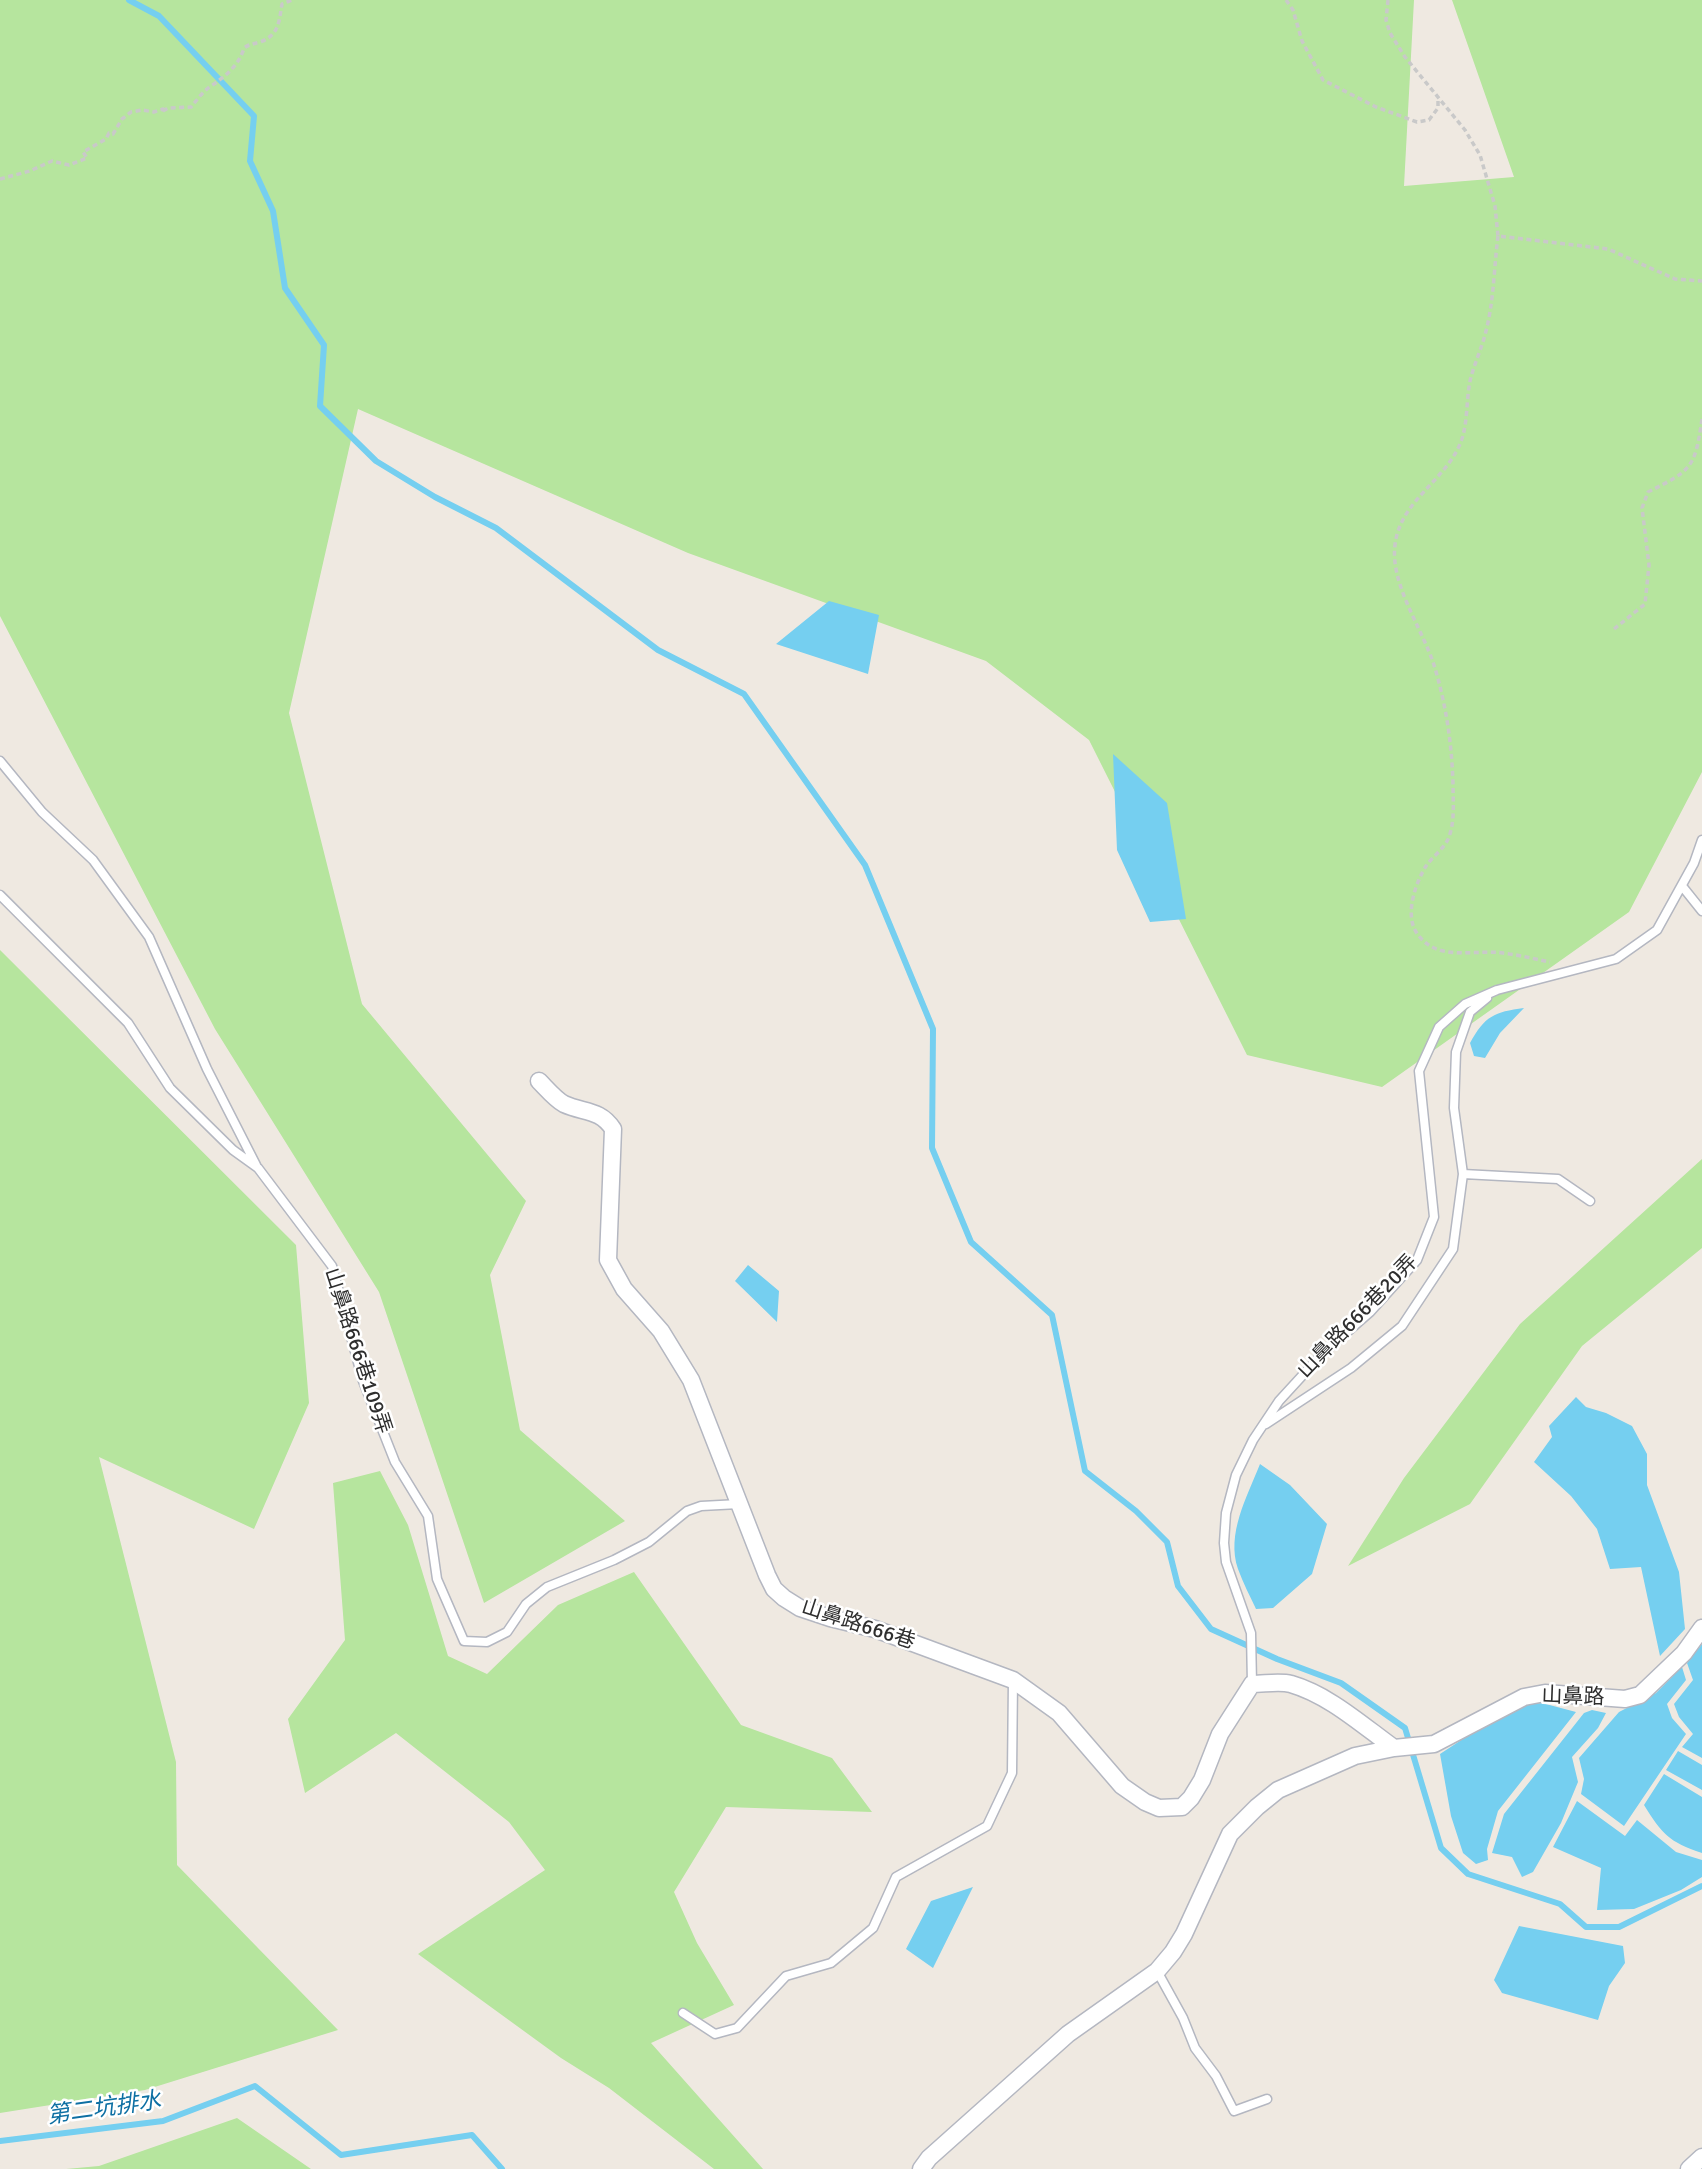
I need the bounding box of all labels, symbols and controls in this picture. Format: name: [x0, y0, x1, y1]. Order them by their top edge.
street label: 山鼻路666巷20弄: [1293, 1250, 1423, 1384]
street label: 山鼻路666巷109弄: [318, 1265, 396, 1437]
street label: 山鼻路666巷: [798, 1595, 918, 1655]
street label: 山鼻路: [1541, 1683, 1605, 1711]
water label: 第二坑排水: [45, 2087, 163, 2131]

